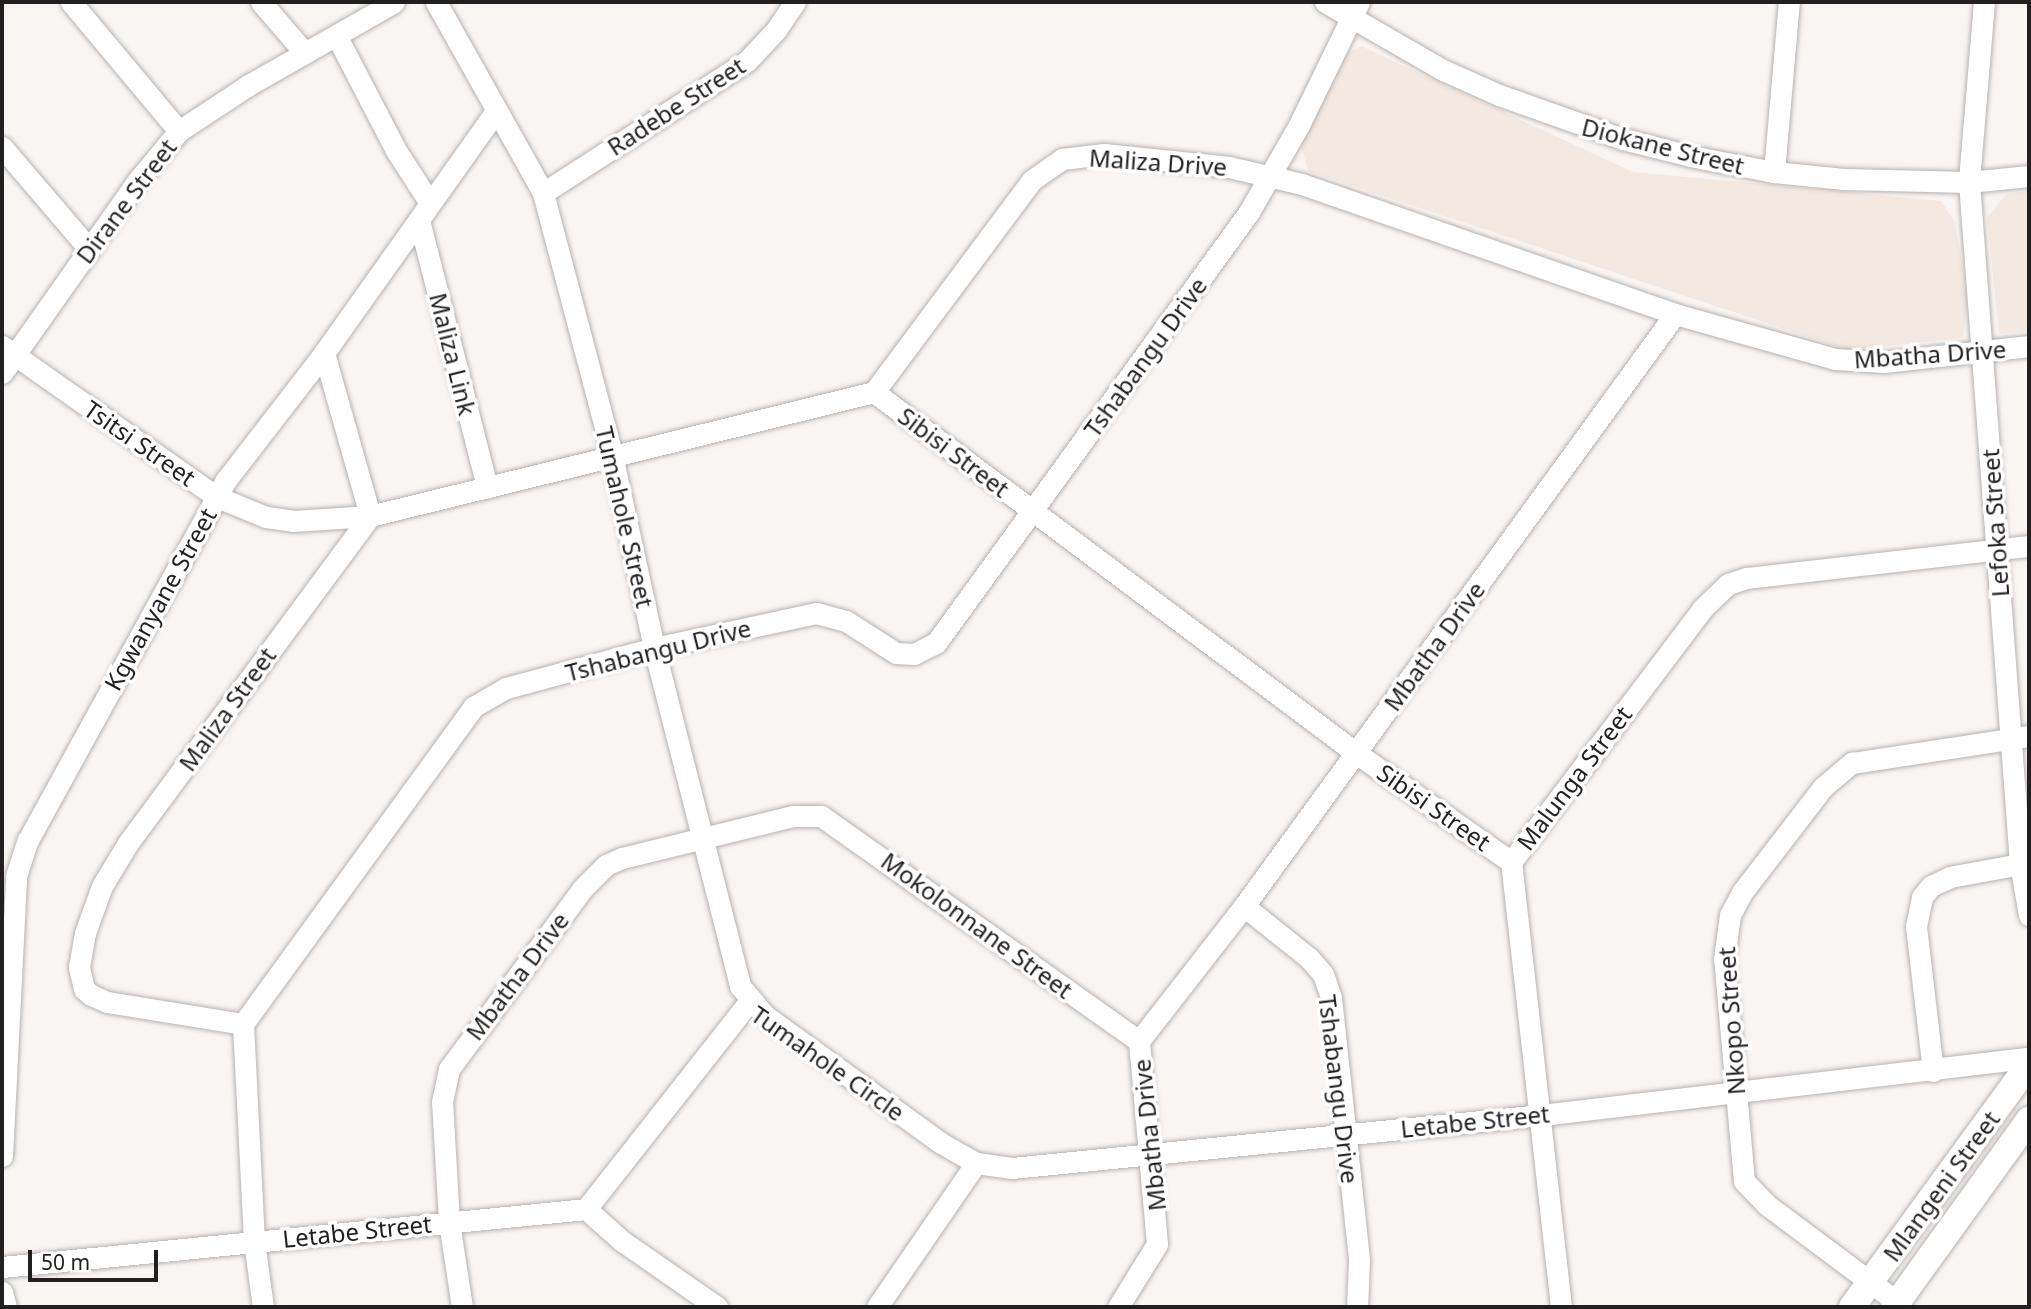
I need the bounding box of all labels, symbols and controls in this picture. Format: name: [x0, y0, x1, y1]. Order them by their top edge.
street label: Radebe Street: [602, 51, 750, 161]
street label: Diokane Street: [1579, 112, 1747, 180]
street label: Dirane Street: [70, 133, 182, 269]
street label: Maliza Drive: [1088, 143, 1228, 181]
street label: Tshabangu Drive: [1078, 272, 1212, 442]
street label: Maliza Link: [424, 290, 482, 418]
street label: Mbatha Drive: [1853, 334, 2007, 374]
street label: Tsitsi Street: [79, 394, 201, 492]
street label: Sibisi Street: [893, 401, 1015, 503]
street label: Tumahole Street: [590, 424, 660, 610]
street label: Lefoka Street: [1975, 448, 2015, 598]
street label: Kgwanyane Street: [98, 503, 222, 695]
street label: Mbatha Drive: [1378, 576, 1490, 716]
street label: Tshabangu Drive: [562, 613, 754, 687]
street label: Maliza Street: [173, 642, 281, 776]
street label: Malunga Street: [1511, 700, 1637, 856]
street label: Sibisi Street: [1372, 758, 1496, 856]
street label: Mokolonnane Street: [876, 846, 1078, 1004]
street label: Mbatha Drive: [460, 906, 574, 1046]
street label: Nkopo Street: [1711, 946, 1751, 1096]
street label: Tshabangu Drive: [1313, 993, 1365, 1185]
street label: Tumahole Circle: [746, 1000, 910, 1126]
street label: Mbatha Drive: [1127, 1058, 1171, 1212]
street label: Letabe Street: [1399, 1099, 1551, 1143]
street label: Mlangeni Street: [1877, 1105, 2005, 1267]
street label: Letabe Street: [281, 1209, 433, 1253]
scale bar: [32, 1236, 161, 1280]
text: 50 m: [41, 1248, 90, 1276]

